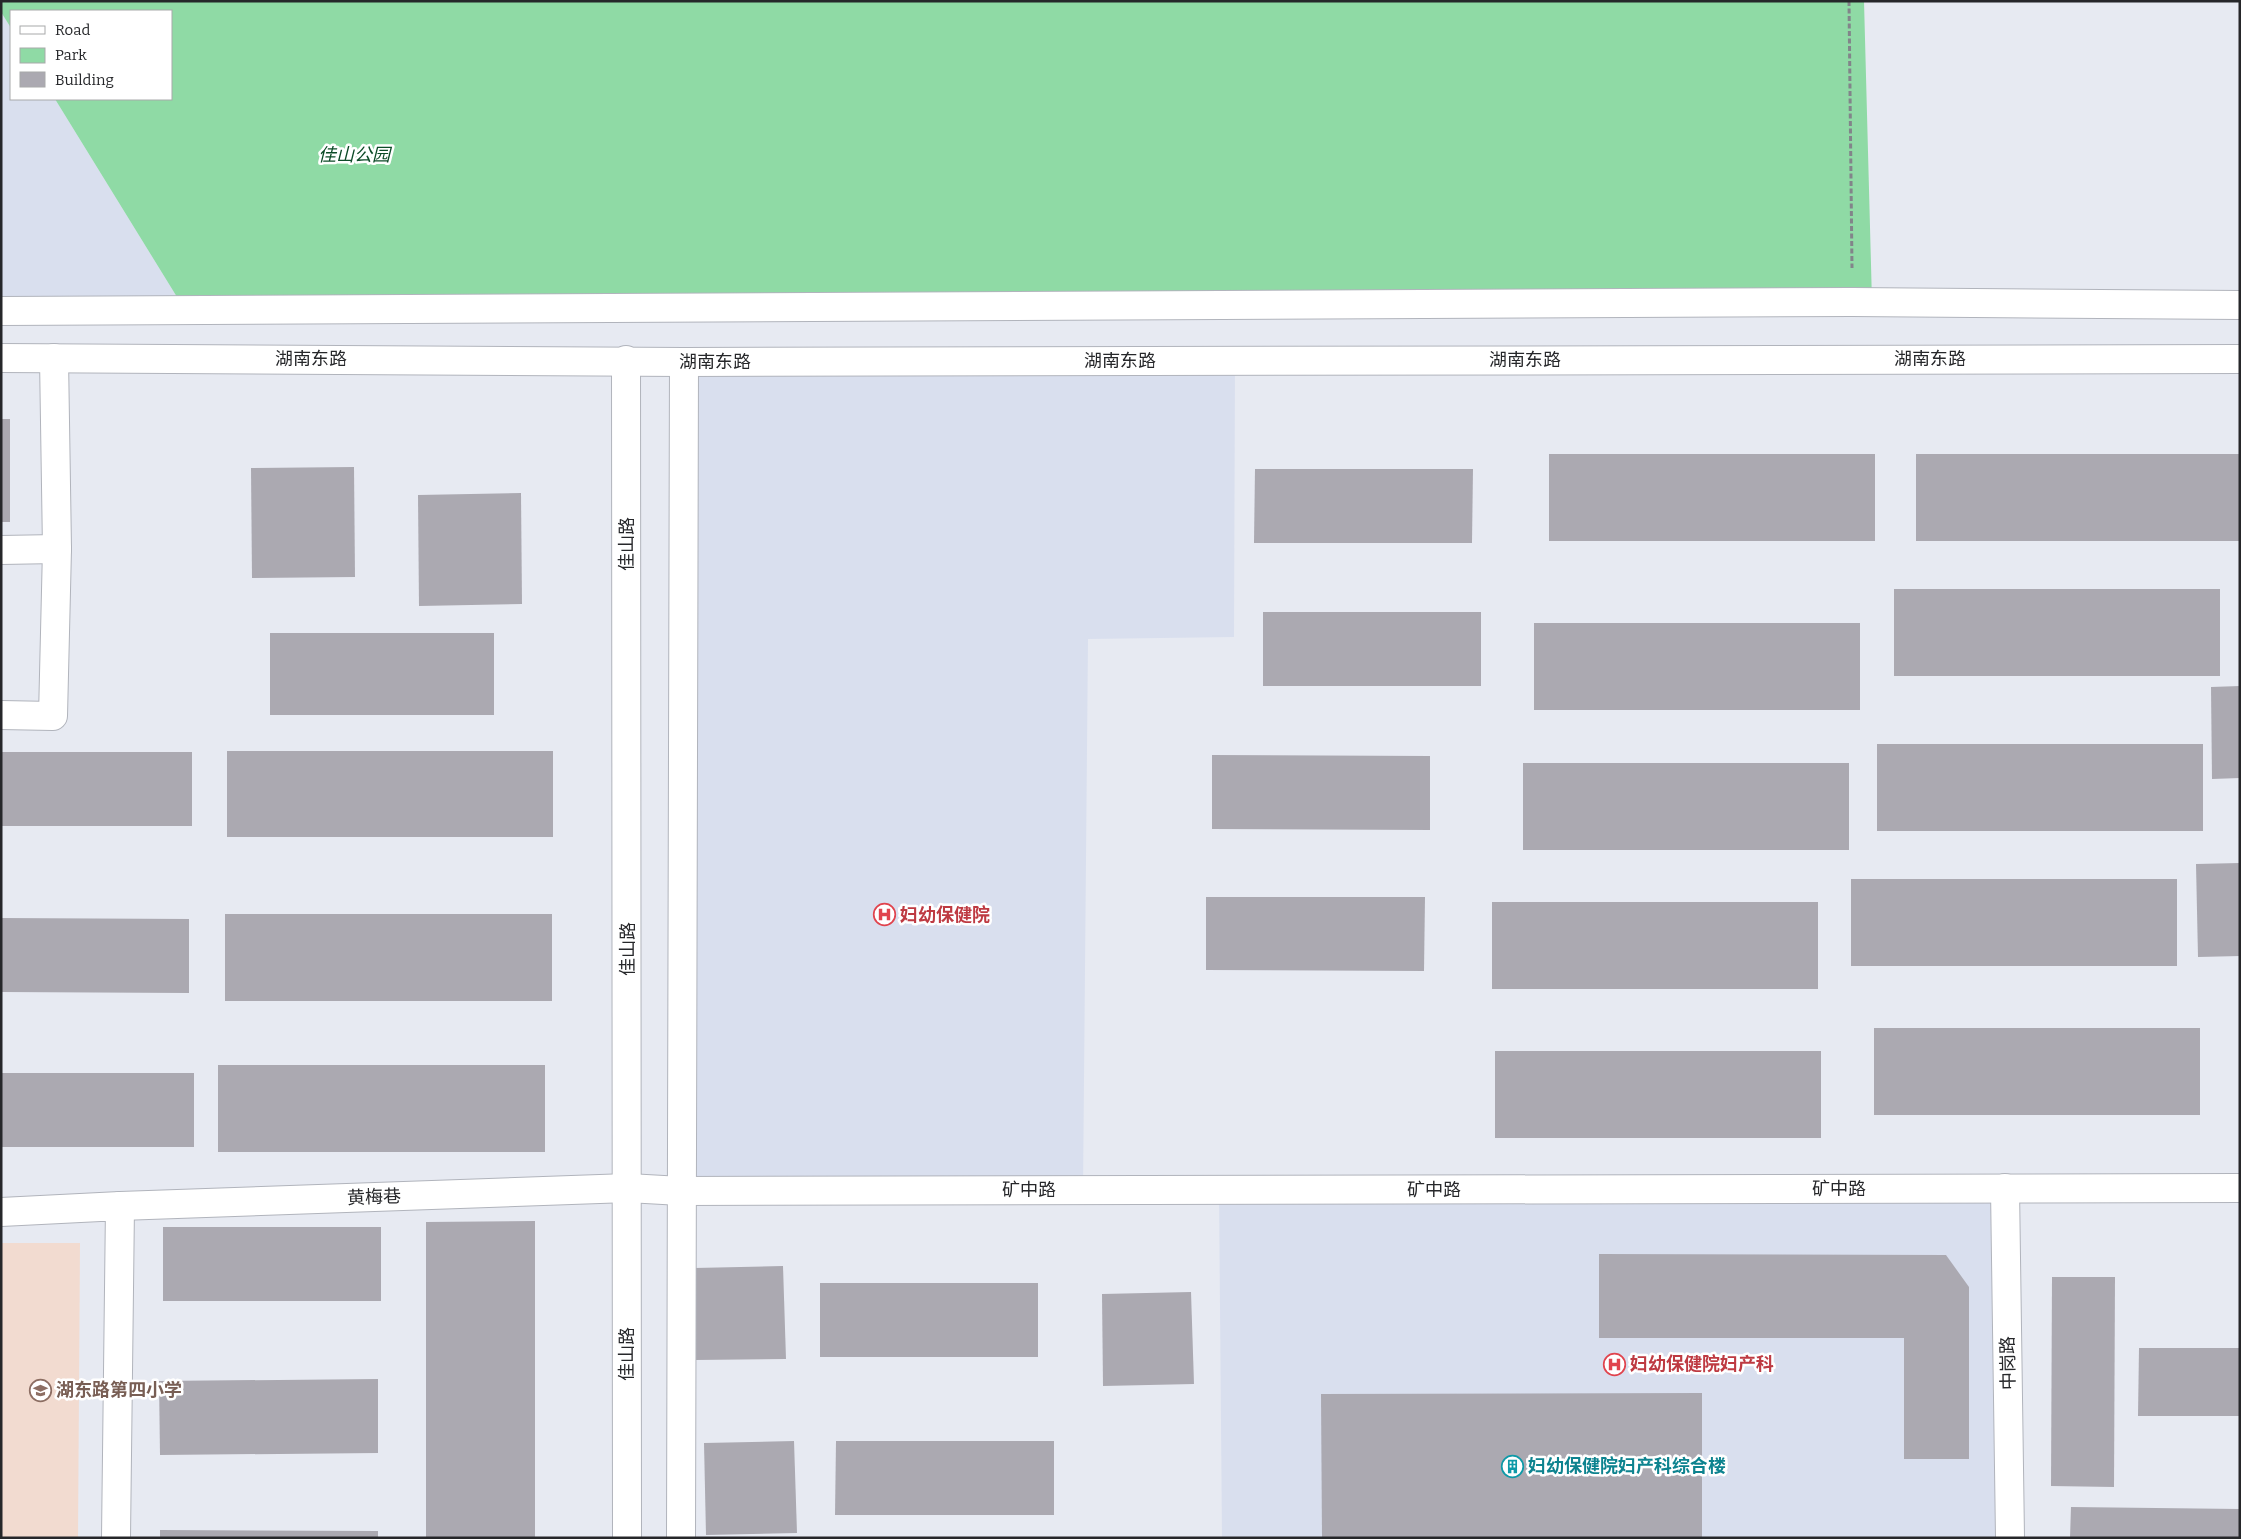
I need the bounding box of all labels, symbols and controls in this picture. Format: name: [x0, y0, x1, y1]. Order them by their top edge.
legend: [10, 10, 172, 100]
text: Road: [55, 21, 90, 39]
text: Park: [55, 46, 87, 64]
text: Building: [55, 71, 114, 89]
park label: 佳山公园: [318, 144, 393, 166]
street label: 湖南东路: [275, 348, 347, 370]
street label: 湖南东路: [1894, 348, 1966, 370]
street label: 湖南东路: [1489, 349, 1561, 371]
street label: 湖南东路: [1084, 350, 1156, 372]
street label: 湖南东路: [679, 351, 751, 373]
street label: 佳山路: [616, 517, 638, 571]
hospital icon: 妇幼保健院: [872, 903, 896, 927]
place label: 妇幼保健院: [900, 904, 990, 926]
street label: 佳山路: [617, 922, 639, 976]
street label: 矿中路: [1812, 1178, 1866, 1200]
street label: 矿中路: [1002, 1179, 1056, 1201]
street label: 矿中路: [1407, 1179, 1461, 1201]
street label: 黄梅巷: [347, 1185, 401, 1209]
street label: 佳山路: [616, 1327, 638, 1381]
street label: 中岗路: [1997, 1336, 2019, 1390]
hospital icon: 妇幼保健院妇产科: [1602, 1352, 1626, 1376]
place label: 妇幼保健院妇产科: [1630, 1353, 1774, 1375]
school or university icon: 湖东路第四小学: [28, 1378, 52, 1402]
place label: 湖东路第四小学: [56, 1379, 182, 1401]
building icon: 妇幼保健院妇产科综合楼: [1500, 1454, 1524, 1478]
place label: 妇幼保健院妇产科综合楼: [1528, 1455, 1726, 1477]

